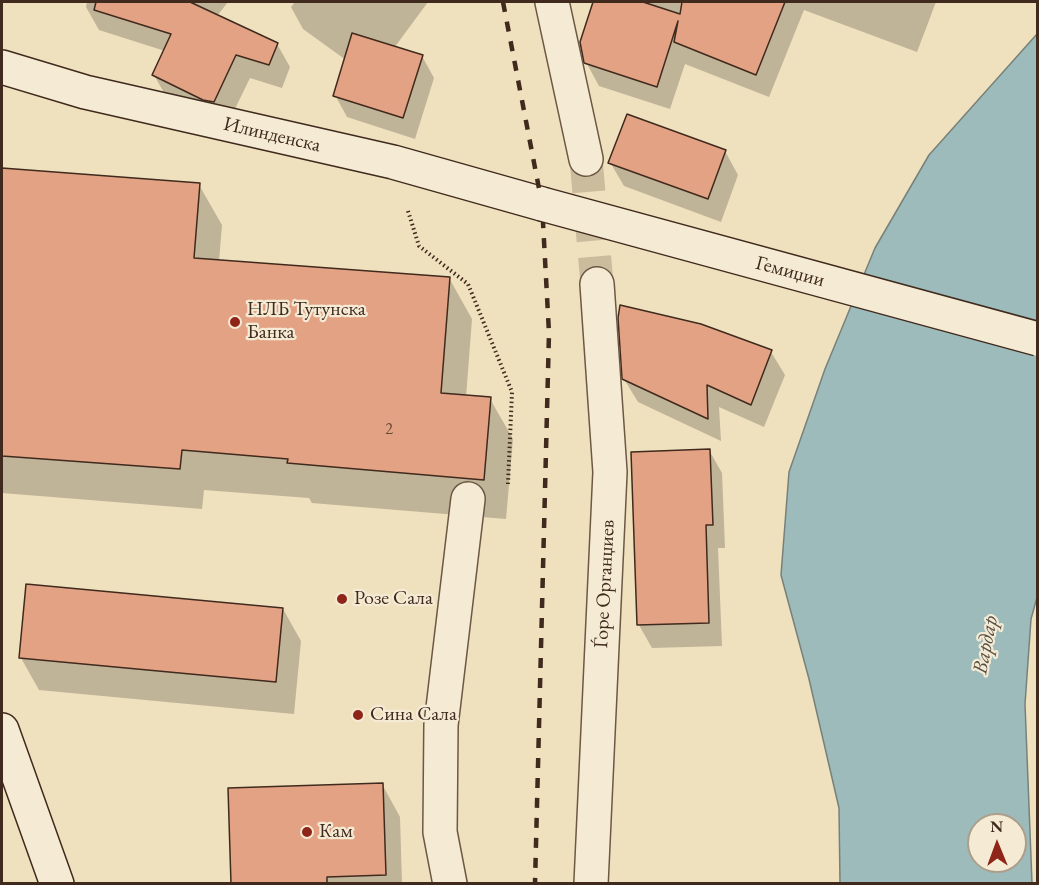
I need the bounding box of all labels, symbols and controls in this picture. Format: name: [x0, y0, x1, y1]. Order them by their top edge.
street label: Илинденска: [221, 112, 323, 158]
street label: Гемиџии: [753, 251, 827, 293]
place label: НЛБ Тутунска Банка: [247, 298, 366, 345]
marker: НЛБ Тутунска Банка: [228, 315, 242, 329]
house number: 2: [385, 420, 393, 440]
street label: Ѓоре Органџиев: [590, 519, 620, 649]
place label: Розе Сала: [354, 587, 433, 611]
marker: Розе Сала: [335, 592, 349, 606]
water label: Вардар: [968, 614, 1004, 676]
place label: Сина Сала: [370, 703, 457, 727]
marker: Сина Сала: [351, 708, 365, 722]
north arrow: [967, 813, 1027, 873]
text: N: [990, 816, 1003, 837]
place label: Кам: [319, 820, 353, 844]
marker: Кам: [300, 825, 314, 839]

